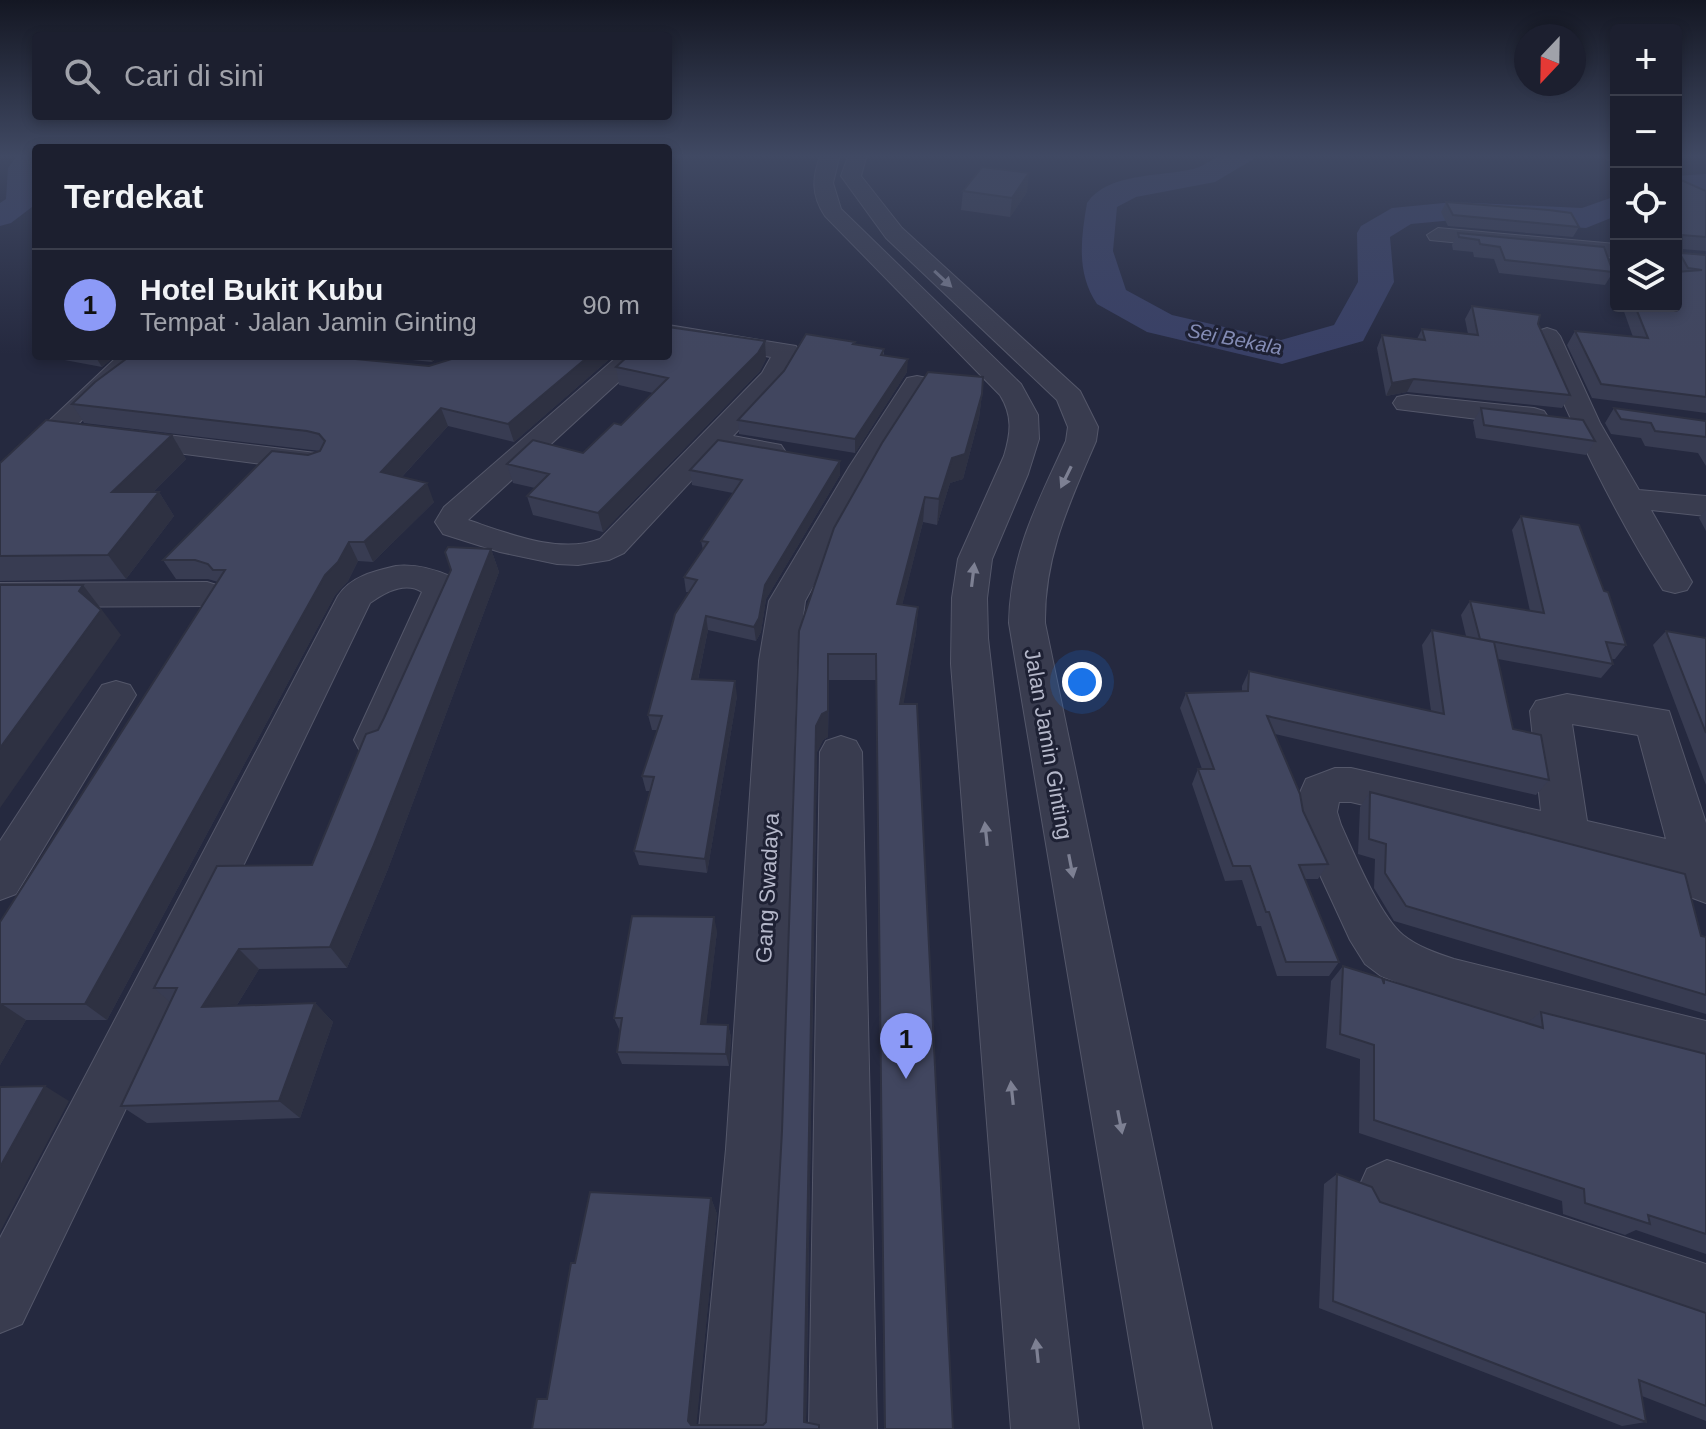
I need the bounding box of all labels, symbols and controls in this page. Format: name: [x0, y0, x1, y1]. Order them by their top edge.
north arrow: [1514, 24, 1586, 96]
map controls: [1610, 24, 1682, 312]
button: +: [1610, 24, 1682, 96]
search box: [32, 32, 672, 120]
icon: search: [60, 54, 104, 98]
text: Cari di sini: [124, 59, 264, 92]
button: −: [1610, 96, 1682, 168]
button: locate: [1610, 168, 1682, 240]
text: Terdekat: [64, 177, 203, 215]
button: layers: [1610, 240, 1682, 312]
one-way arrow: [934, 269, 953, 287]
text: Hotel Bukit Kubu: [140, 273, 383, 306]
text: 1: [83, 290, 97, 320]
text: 90 m: [582, 290, 640, 320]
text: Tempat · Jalan Jamin Ginting: [140, 307, 477, 337]
water label: Sei Bekala: [1186, 319, 1284, 359]
one-way arrow: [1059, 466, 1073, 489]
one-way arrow: [967, 562, 980, 587]
street label: Jalan Jamin Ginting: [1019, 647, 1078, 841]
your location: [1062, 662, 1102, 702]
street label: Gang Swadaya: [751, 811, 784, 964]
one-way arrow: [980, 821, 993, 846]
one-way arrow: [1066, 854, 1078, 879]
pin: 1: [880, 1013, 932, 1079]
one-way arrow: [1005, 1080, 1018, 1105]
one-way arrow: [1114, 1109, 1126, 1134]
one-way arrow: [1030, 1338, 1043, 1363]

